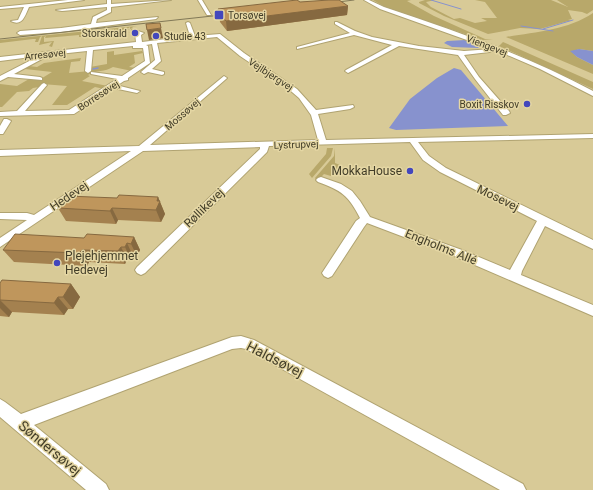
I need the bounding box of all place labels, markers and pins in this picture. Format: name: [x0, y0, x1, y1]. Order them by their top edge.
marker: Torsøvej: [213, 9, 225, 21]
place label: Torsøvej: [228, 10, 266, 21]
place label: Storskrald: [82, 28, 127, 39]
marker: Storskrald: [130, 28, 140, 38]
marker: Studie 43: [151, 31, 161, 41]
place label: Studie 43: [164, 31, 206, 42]
place label: Boxit Risskov: [460, 99, 519, 110]
marker: Boxit Risskov: [522, 99, 532, 109]
place label: MokkaHouse: [331, 164, 402, 178]
marker: MokkaHouse: [405, 166, 415, 176]
place label: Plejehjemmet Hedevej: [65, 249, 138, 277]
marker: Plejehjemmet Hedevej: [52, 258, 62, 268]

